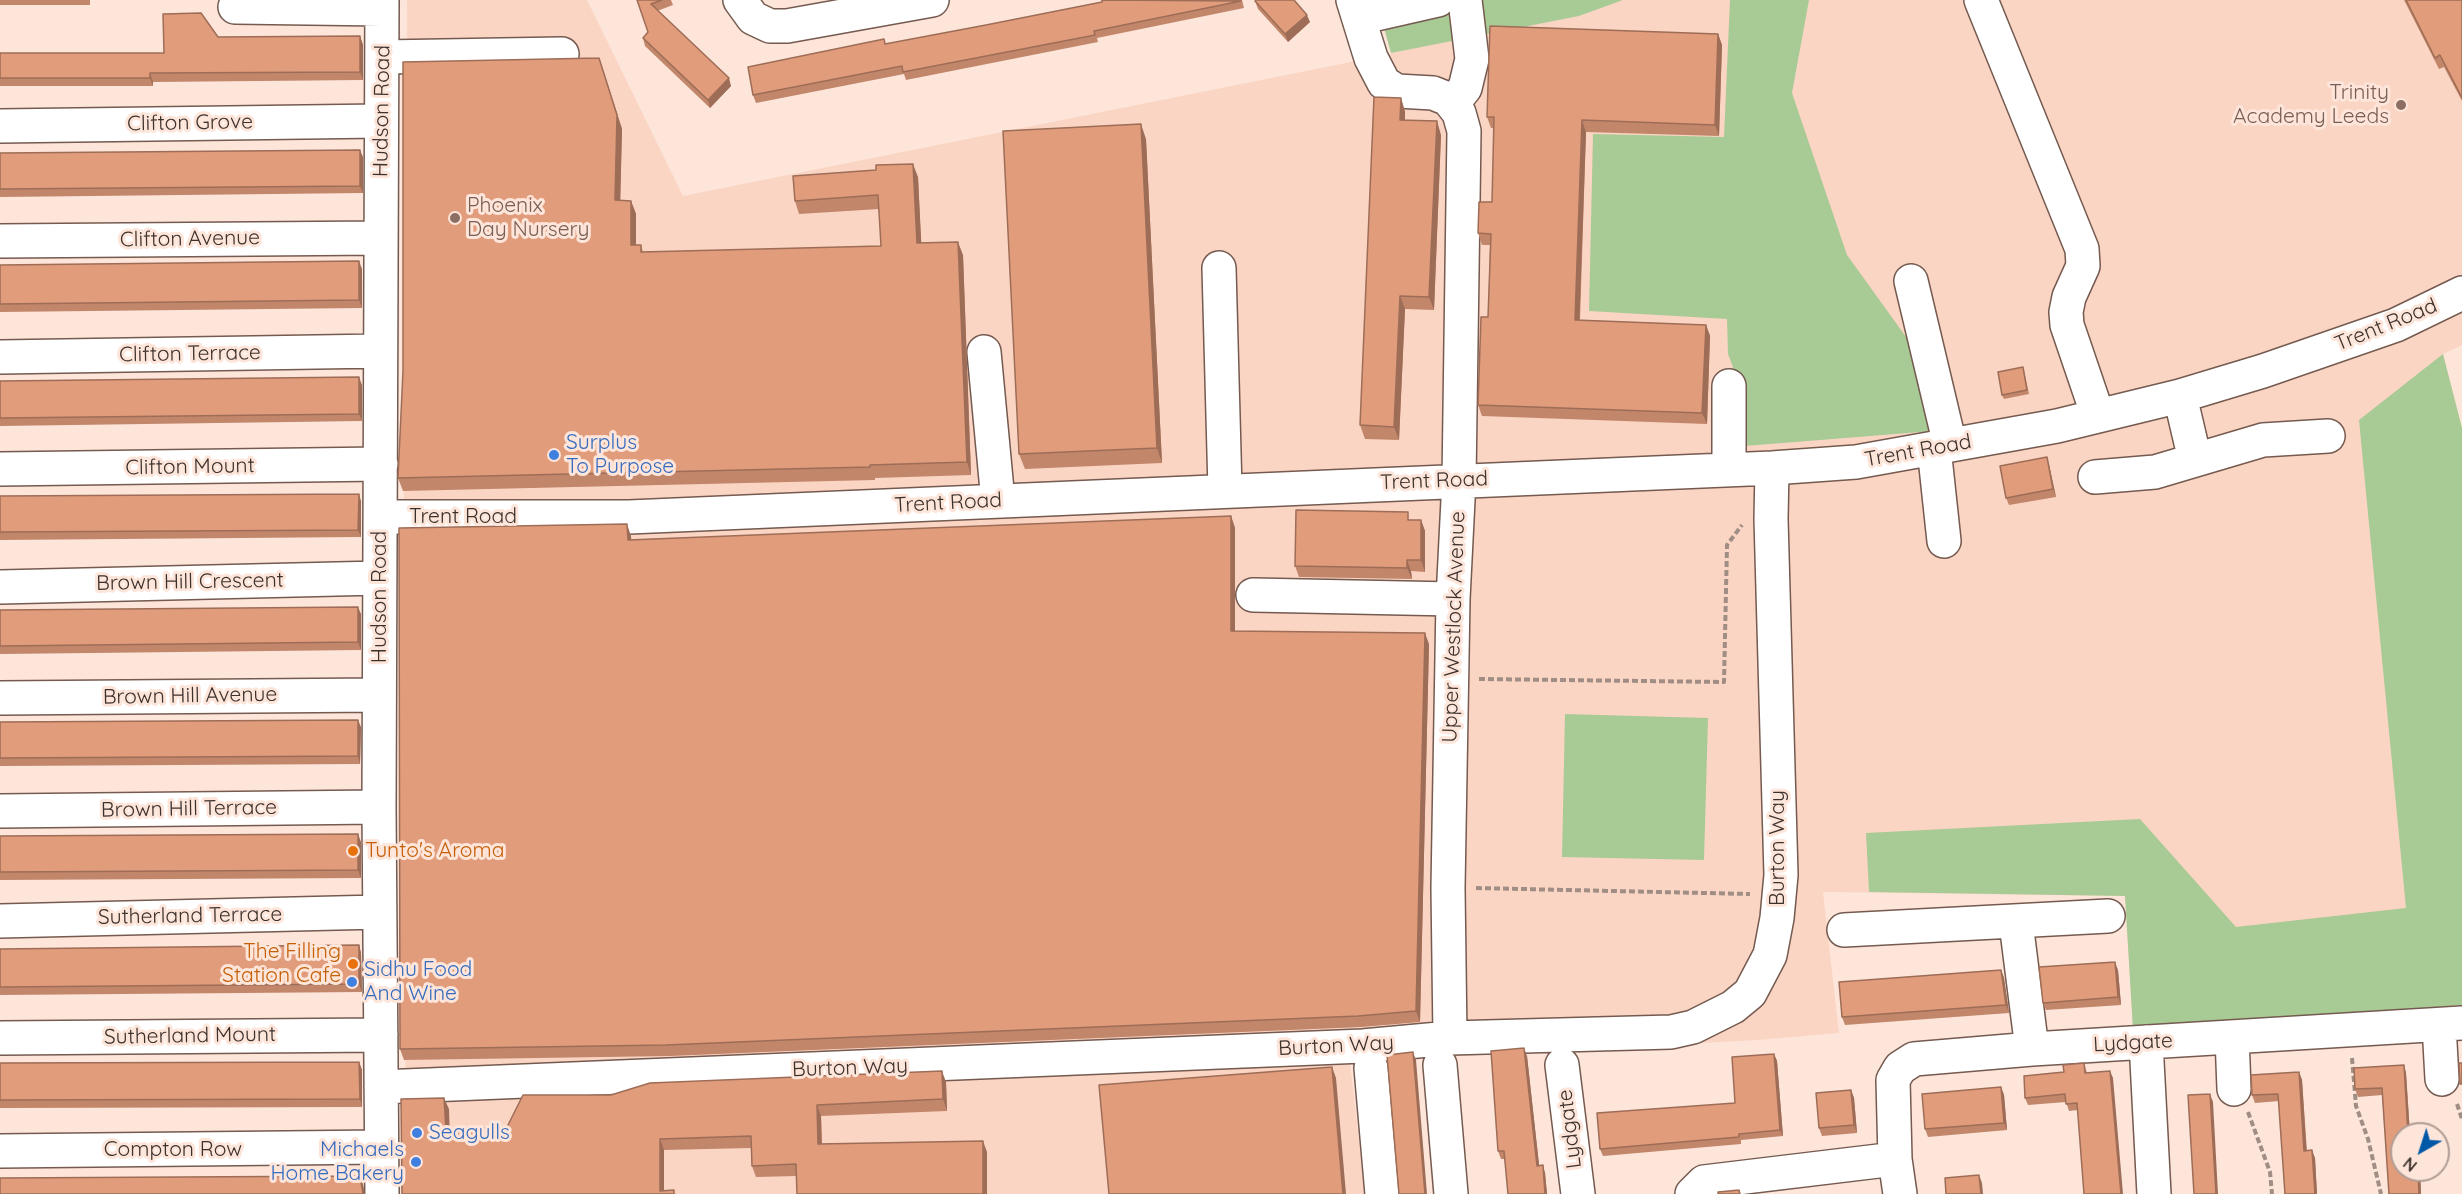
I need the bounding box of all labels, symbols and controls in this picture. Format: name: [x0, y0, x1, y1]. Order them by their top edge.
street label: Hudson Road: [368, 45, 396, 177]
place label: Trinity Academy Leeds: [2233, 80, 2389, 130]
marker: Trinity Academy Leeds: [2394, 98, 2408, 112]
street label: Clifton Grove: [127, 109, 253, 137]
place label: Phoenix Day Nursery: [467, 193, 590, 243]
marker: Phoenix Day Nursery: [448, 211, 462, 225]
street label: Clifton Avenue: [120, 225, 260, 253]
street label: Trent Road: [2331, 293, 2441, 357]
street label: Clifton Terrace: [119, 340, 261, 368]
street label: Trent Road: [1863, 429, 1973, 473]
place label: Surplus To Purpose: [566, 430, 674, 480]
marker: Surplus To Purpose: [547, 448, 561, 462]
street label: Clifton Mount: [125, 453, 255, 481]
street label: Trent Road: [1380, 467, 1488, 495]
street label: Trent Road: [893, 488, 1003, 518]
street label: Trent Road: [409, 504, 517, 530]
street label: Upper Westlock Avenue: [1437, 511, 1471, 743]
street label: Hudson Road: [367, 531, 393, 663]
street label: Brown Hill Crescent: [96, 568, 284, 596]
street label: Brown Hill Avenue: [103, 682, 277, 710]
street label: Burton Way: [1765, 790, 1791, 906]
street label: Brown Hill Terrace: [101, 795, 277, 823]
place label: Tunto's Aroma: [365, 838, 504, 864]
marker: Tunto's Aroma: [346, 844, 360, 858]
street label: Sutherland Terrace: [98, 902, 282, 930]
place label: The Filling Station Cafe: [222, 939, 341, 989]
marker: The Filling Station Cafe: [346, 957, 360, 971]
place label: Sidhu Food And Wine: [364, 957, 472, 1007]
marker: Sidhu Food And Wine: [345, 975, 359, 989]
street label: Sutherland Mount: [104, 1022, 276, 1050]
street label: Lydgate: [2092, 1028, 2174, 1058]
street label: Burton Way: [1277, 1030, 1395, 1062]
street label: Burton Way: [792, 1053, 908, 1083]
street label: Lydgate: [1553, 1088, 1587, 1170]
place label: Seagulls: [429, 1120, 510, 1146]
north arrow: [2390, 1122, 2450, 1182]
marker: Seagulls: [410, 1126, 424, 1140]
street label: Compton Row: [104, 1137, 242, 1163]
place label: Michaels Home Bakery: [270, 1137, 404, 1187]
text: N: [2399, 1153, 2421, 1176]
marker: Michaels Home Bakery: [409, 1155, 423, 1169]

